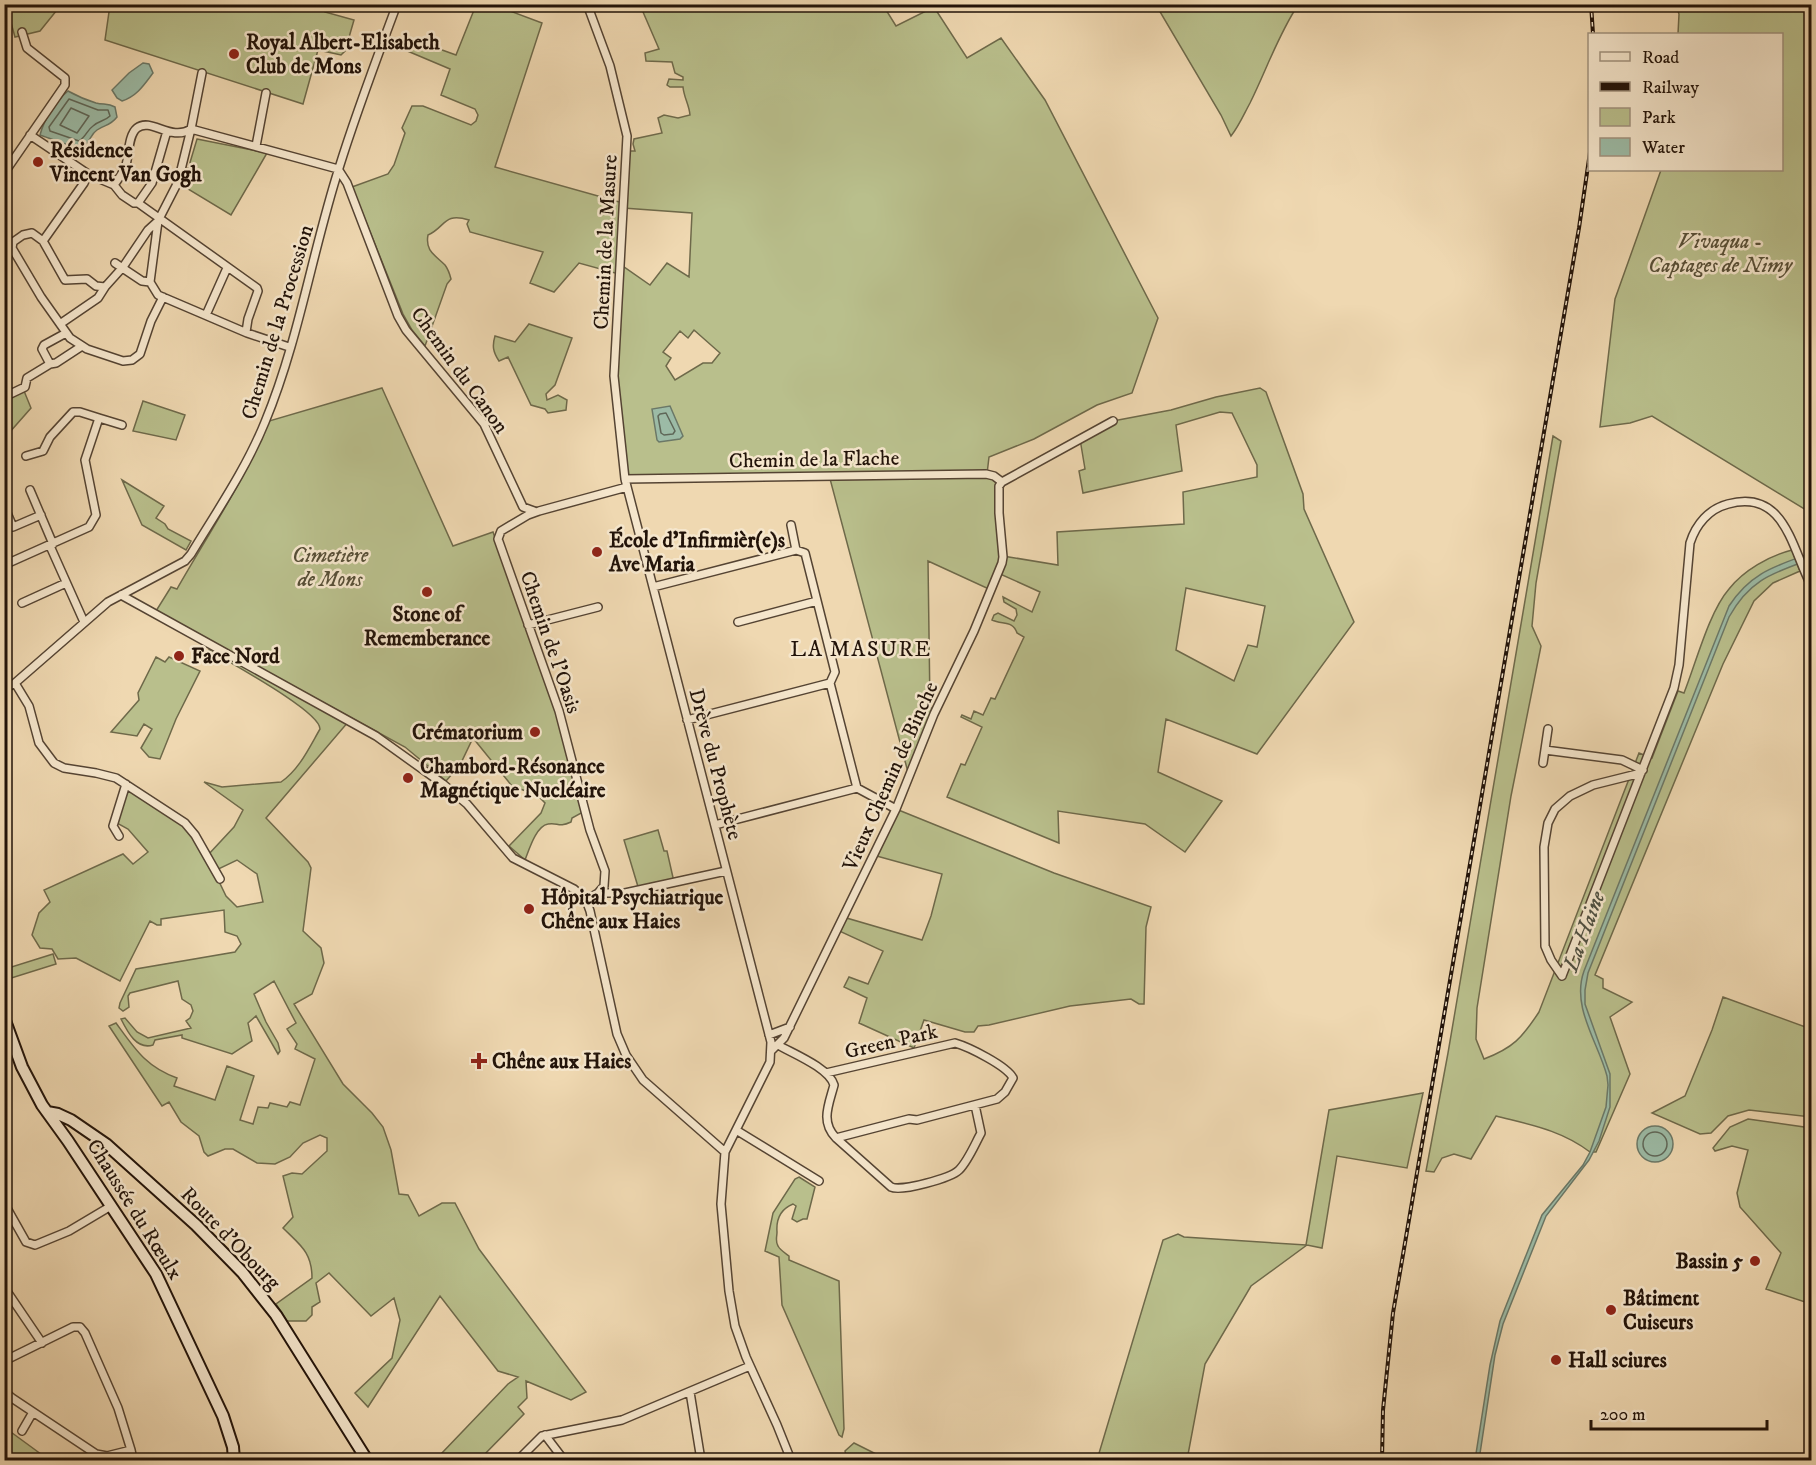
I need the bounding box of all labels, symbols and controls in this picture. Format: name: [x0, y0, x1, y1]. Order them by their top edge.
place label: Royal Albert-Elisabeth Club de Mons: [246, 30, 441, 80]
legend: [1588, 33, 1783, 171]
marker: Royal Albert-Elisabeth Club de Mons: [227, 47, 241, 61]
text: Road: [1642, 47, 1679, 69]
text: Railway: [1642, 77, 1700, 99]
text: Park: [1642, 107, 1676, 129]
text: Water: [1641, 137, 1685, 159]
place label: Résidence Vincent Van Gogh: [49, 138, 203, 188]
street label: Chemin de la Masure: [588, 153, 624, 330]
marker: Résidence Vincent Van Gogh: [31, 155, 45, 169]
street label: Chemin de la Procession: [236, 222, 320, 423]
park label: Vivaqua - Captages de Nimy: [1648, 229, 1794, 279]
street label: Chemin du Canon: [404, 302, 514, 439]
street label: Chemin de la Flache: [729, 446, 900, 474]
place label: École d'Infirmièr(e)s Ave Maria: [608, 526, 785, 578]
park label: Cimetière de Mons: [292, 543, 369, 593]
marker: École d'Infirmièr(e)s Ave Maria: [590, 545, 604, 559]
street label: Chemin de l'Oasis: [514, 568, 587, 717]
marker: Stone of Rememberance: [420, 585, 434, 599]
place label: Stone of Rememberance: [364, 602, 491, 652]
district label: LA MASURE: [790, 636, 932, 663]
place label: Face Nord: [191, 644, 280, 670]
marker: Face Nord: [172, 649, 186, 663]
street label: Vieux Chemin de Binche: [837, 678, 944, 876]
street label: Drève du Prophète: [682, 686, 748, 843]
place label: Crématorium: [412, 720, 523, 746]
marker: Crématorium: [528, 725, 542, 739]
place label: Chambord-Résonance Magnétique Nucléaire: [420, 754, 606, 804]
marker: Chambord-Résonance Magnétique Nucléaire: [401, 771, 415, 785]
place label: Hôpital Psychiatrique Chêne aux Haies: [541, 885, 724, 935]
water label: La Haine: [1557, 887, 1612, 977]
marker: Hôpital Psychiatrique Chêne aux Haies: [522, 902, 536, 916]
street label: Green Park: [842, 1019, 941, 1065]
place label: Chêne aux Haies: [492, 1049, 631, 1075]
marker: Chêne aux Haies: [470, 1052, 488, 1070]
street label: Chaussée du Rœulx: [80, 1134, 188, 1285]
street label: Route d'Obourg: [175, 1182, 286, 1296]
place label: Bassin 5: [1675, 1249, 1744, 1275]
marker: Bassin 5: [1748, 1254, 1762, 1268]
place label: Bâtiment Cuiseurs: [1623, 1286, 1700, 1336]
marker: Bâtiment Cuiseurs: [1604, 1303, 1618, 1317]
place label: Hall sciures: [1568, 1348, 1667, 1374]
marker: Hall sciures: [1549, 1353, 1563, 1367]
scale bar: [1591, 1393, 1766, 1431]
text: 200 m: [1600, 1404, 1646, 1426]

